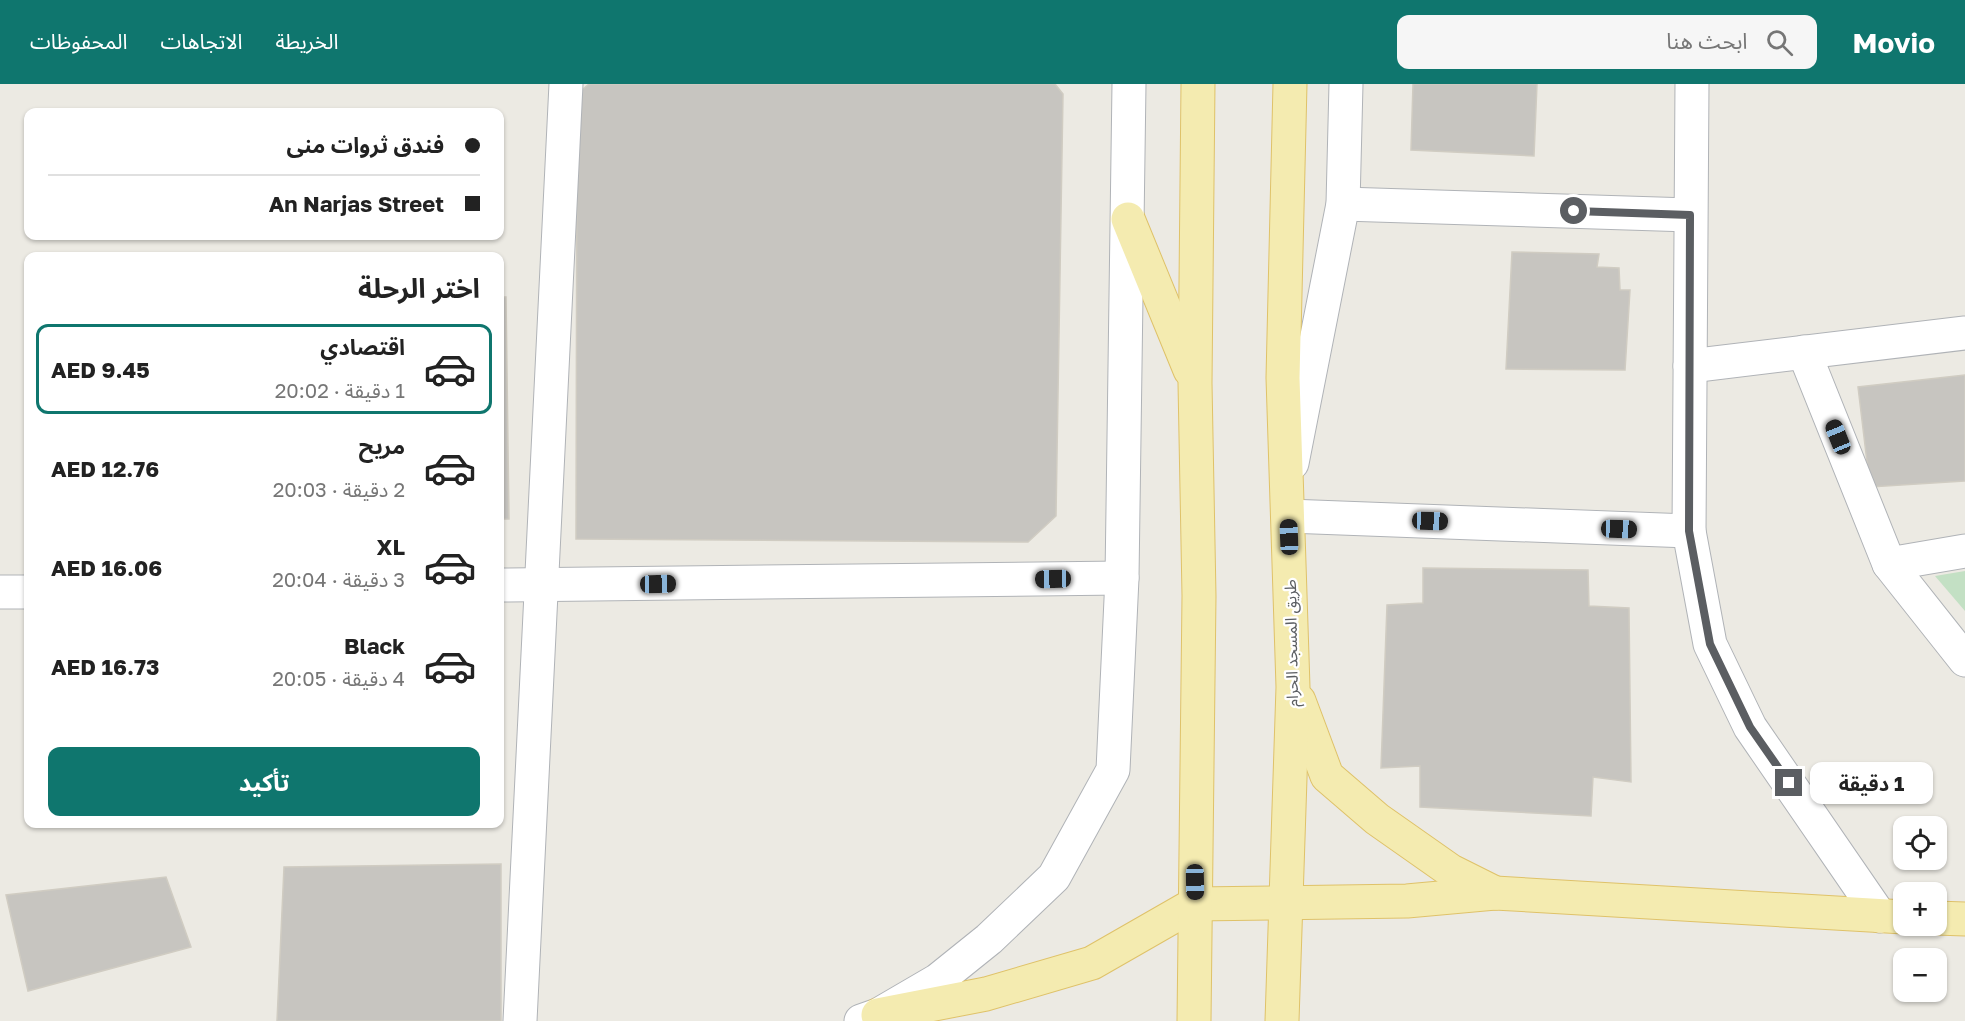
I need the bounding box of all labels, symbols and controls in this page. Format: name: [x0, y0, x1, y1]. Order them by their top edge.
search box: [1397, 15, 1817, 69]
icon: search: [1763, 26, 1796, 59]
text: Movio: [1853, 26, 1935, 59]
text: ابحث هنا: [1666, 27, 1748, 54]
text: المحفوظات: [30, 28, 127, 54]
text: الاتجاهات: [160, 28, 242, 54]
text: الخريطة: [275, 28, 338, 54]
text: فندق ثروات منى: [286, 131, 444, 158]
text: An Narjas Street: [269, 190, 444, 217]
route start: [1560, 197, 1587, 224]
text: اختر الرحلة: [358, 272, 480, 304]
text: اقتصادي: [320, 333, 405, 360]
icon: car: [423, 342, 477, 396]
text: AED 9.45: [51, 356, 150, 383]
text: 1 دقيقة · 20:02: [275, 378, 405, 402]
car: [1823, 417, 1853, 457]
text: مريح: [359, 432, 405, 459]
icon: car: [423, 441, 477, 495]
text: AED 12.76: [51, 455, 159, 482]
text: 2 دقيقة · 20:03: [273, 477, 405, 501]
car: [1412, 511, 1448, 531]
car: [1279, 519, 1299, 555]
car: [1601, 519, 1637, 539]
text: XL: [377, 533, 405, 560]
icon: car: [423, 540, 477, 594]
text: AED 16.06: [51, 554, 162, 581]
text: 3 دقيقة · 20:04: [272, 567, 405, 591]
car: [1035, 570, 1071, 588]
car: [640, 575, 676, 593]
street label: طريق المسجد الحرام: [1280, 579, 1305, 707]
text: Black: [344, 632, 405, 659]
icon: car: [423, 639, 477, 693]
text: AED 16.73: [51, 653, 159, 680]
text: 4 دقيقة · 20:05: [272, 666, 405, 690]
button: تأكيد: [48, 747, 480, 816]
callout: 1 دقيقة: [1810, 762, 1933, 804]
route end: [1775, 769, 1802, 796]
text: 1 دقيقة: [1839, 771, 1904, 795]
map controls: [1893, 816, 1947, 1002]
button: locate: [1893, 816, 1947, 870]
car: [1186, 864, 1204, 900]
button: +: [1893, 882, 1947, 936]
button: −: [1893, 948, 1947, 1002]

